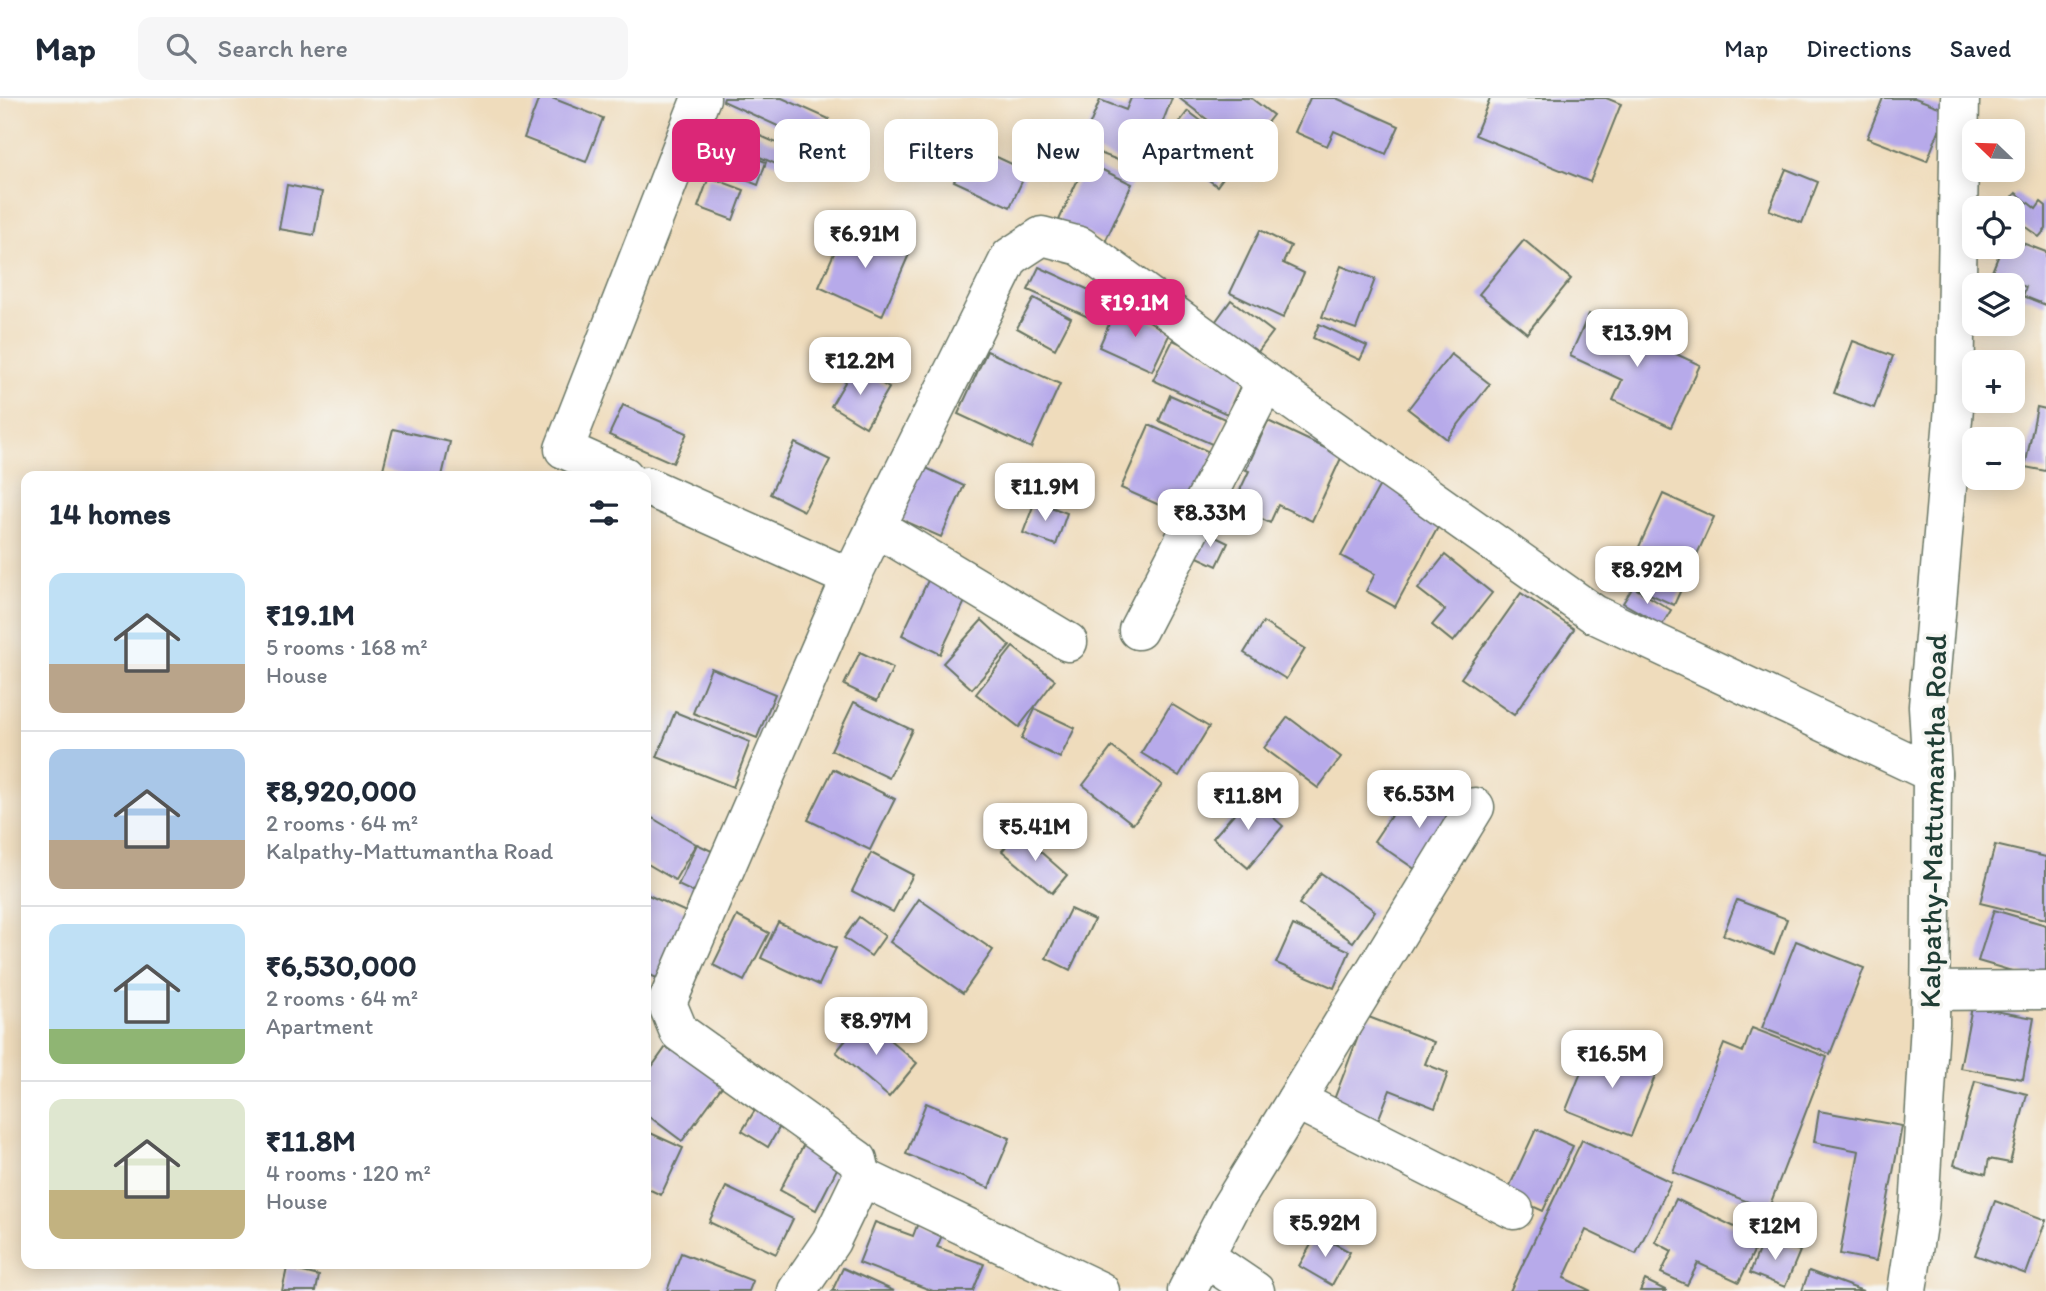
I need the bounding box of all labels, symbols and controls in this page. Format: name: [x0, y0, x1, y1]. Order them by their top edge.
search box: [138, 17, 628, 80]
text: Map: [35, 29, 96, 68]
icon: search: [162, 29, 200, 67]
text: Search here: [218, 32, 348, 64]
text: Map: [1724, 34, 1768, 63]
text: Directions: [1806, 34, 1912, 63]
text: Saved: [1950, 34, 2011, 63]
chip: Buy: [672, 119, 760, 182]
chip: Rent: [774, 119, 870, 182]
chip: Filters: [884, 119, 998, 182]
chip: New: [1012, 119, 1104, 182]
chip: Apartment: [1118, 119, 1278, 182]
north arrow: [1962, 119, 2025, 182]
map controls: [1962, 119, 2025, 490]
button: locate: [1962, 196, 2025, 259]
pin: ₹6.91M: [808, 211, 922, 270]
text: ₹6.91M: [830, 219, 900, 247]
button: layers: [1962, 273, 2025, 336]
pin: ₹19.1M: [1078, 280, 1192, 339]
text: ₹19.1M: [1101, 288, 1169, 316]
pin: ₹13.9M: [1580, 310, 1694, 369]
text: ₹13.9M: [1602, 318, 1672, 346]
pin: ₹12.2M: [803, 338, 917, 397]
text: ₹12.2M: [825, 346, 895, 374]
button: +: [1962, 350, 2025, 413]
button: −: [1962, 427, 2025, 490]
pin: ₹11.9M: [988, 464, 1102, 523]
text: ₹11.9M: [1011, 472, 1079, 500]
pin: ₹8.33M: [1153, 490, 1267, 549]
icon: filters: [585, 494, 623, 532]
text: 14 homes: [49, 495, 171, 532]
text: ₹8.33M: [1174, 498, 1246, 526]
pin: ₹8.92M: [1590, 546, 1704, 606]
text: ₹8.92M: [1611, 555, 1683, 583]
text: ₹19.1M: [266, 596, 355, 633]
icon: home: [105, 601, 189, 685]
text: 5 rooms · 168 m²: [266, 633, 428, 661]
street label: Kalpathy-Mattumantha Road: [1911, 633, 1954, 1009]
text: House: [266, 661, 328, 689]
pin: ₹6.53M: [1362, 770, 1476, 830]
text: ₹8,920,000: [266, 772, 417, 809]
pin: ₹11.8M: [1191, 772, 1305, 832]
icon: home: [105, 777, 189, 861]
text: ₹6.53M: [1383, 779, 1455, 807]
text: ₹11.8M: [1214, 781, 1282, 809]
pin: ₹5.41M: [978, 804, 1092, 863]
text: 2 rooms · 64 m²: [266, 809, 418, 837]
text: ₹5.41M: [999, 812, 1071, 840]
text: Kalpathy-Mattumantha Road: [266, 837, 553, 865]
text: ₹6,530,000: [266, 947, 417, 984]
icon: home: [105, 952, 189, 1036]
text: 2 rooms · 64 m²: [266, 984, 418, 1012]
pin: ₹8.97M: [819, 998, 933, 1057]
text: ₹8.97M: [840, 1006, 912, 1034]
text: Apartment: [266, 1012, 373, 1040]
pin: ₹16.5M: [1555, 1030, 1669, 1090]
text: ₹16.5M: [1577, 1039, 1647, 1067]
text: ₹11.8M: [266, 1122, 356, 1159]
icon: home: [105, 1127, 189, 1211]
text: 4 rooms · 120 m²: [266, 1159, 431, 1187]
text: House: [266, 1187, 328, 1215]
pin: ₹5.92M: [1268, 1200, 1382, 1259]
pin: ₹12M: [1734, 1202, 1816, 1262]
text: ₹5.92M: [1289, 1208, 1361, 1236]
text: ₹12M: [1749, 1211, 1801, 1239]

